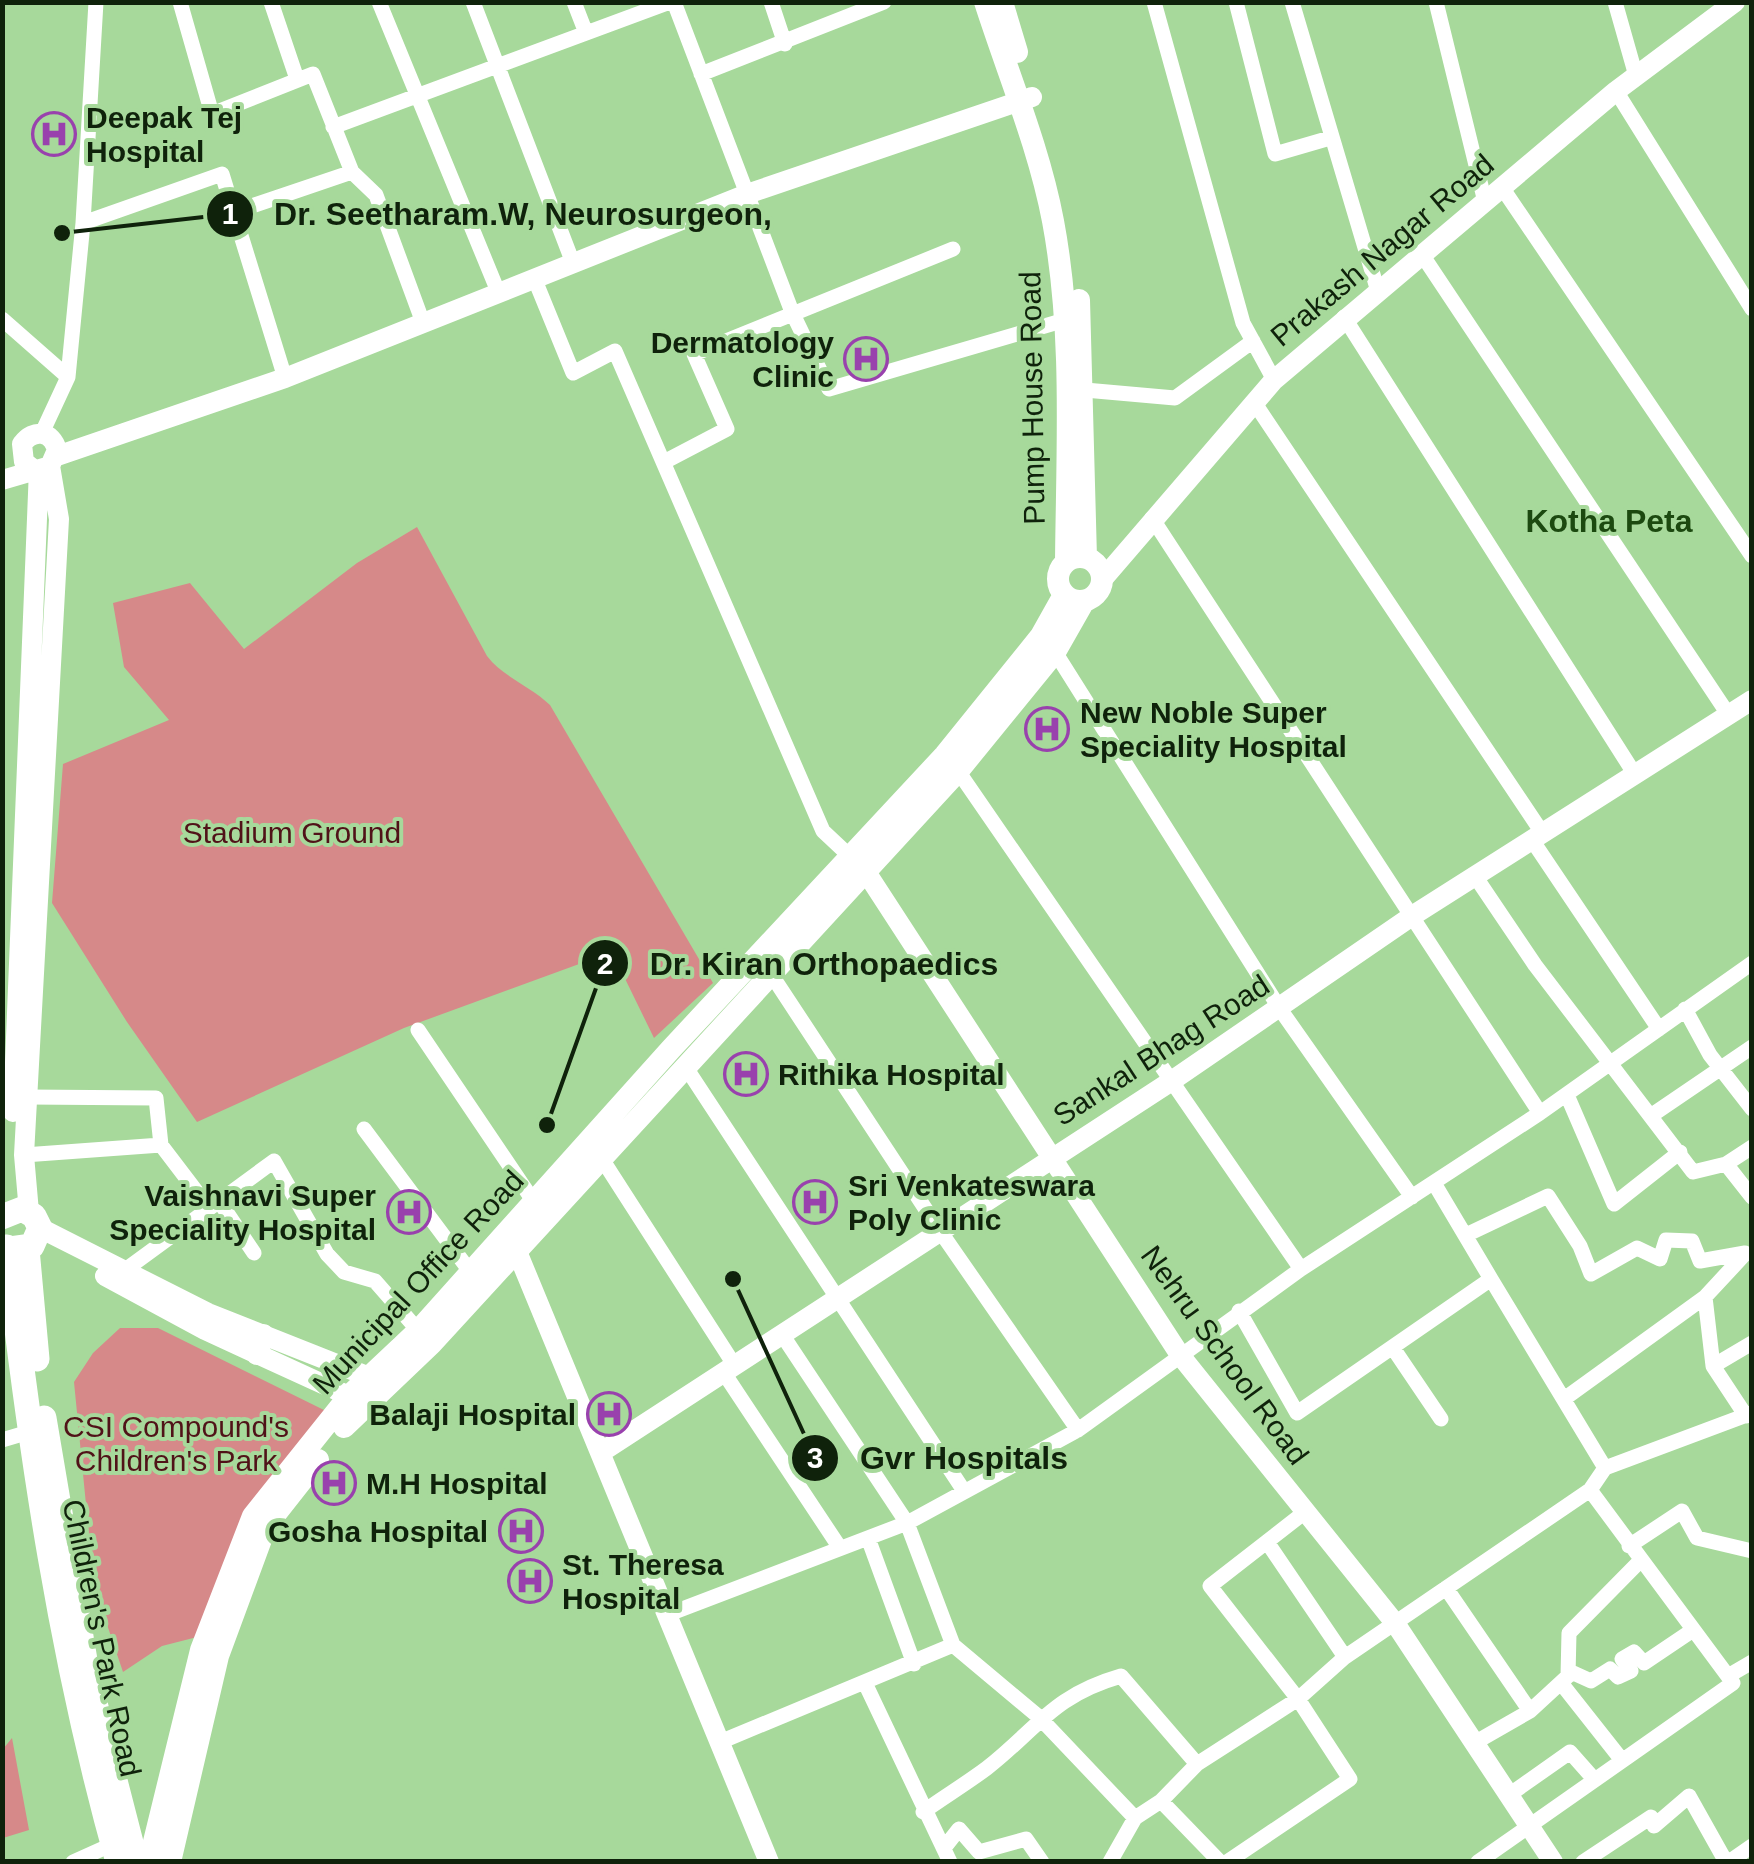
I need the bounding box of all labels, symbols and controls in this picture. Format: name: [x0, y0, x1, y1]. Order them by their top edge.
place label: Deepak Tej Hospital: [86, 101, 242, 168]
hospital icon: Deepak Tej Hospital: [31, 111, 77, 157]
street label: Prakash Nagar Road: [1264, 147, 1500, 353]
callout: Dr. Seetharam.W, Neurosurgeon,: [205, 183, 792, 245]
text: Dr. Seetharam.W, Neurosurgeon,: [274, 196, 772, 232]
text: 1: [222, 197, 238, 230]
street label: Pump House Road: [1013, 271, 1051, 525]
place label: Dermatology Clinic: [651, 326, 834, 393]
hospital icon: Dermatology Clinic: [843, 336, 889, 382]
district label: Kotha Peta: [1525, 503, 1693, 539]
place label: New Noble Super Speciality Hospital: [1080, 696, 1347, 763]
hospital icon: New Noble Super Speciality Hospital: [1024, 706, 1070, 752]
park label: Stadium Ground: [183, 816, 401, 849]
callout: Dr. Kiran Orthopaedics: [580, 932, 1018, 994]
text: Dr. Kiran Orthopaedics: [650, 946, 998, 982]
text: 2: [597, 947, 613, 980]
street label: Sankal Bhag Road: [1047, 968, 1275, 1132]
hospital icon: Rithika Hospital: [723, 1051, 769, 1097]
place label: Rithika Hospital: [778, 1058, 1005, 1091]
street label: Municipal Office Road: [306, 1164, 530, 1400]
place label: Sri Venkateswara Poly Clinic: [848, 1169, 1095, 1236]
place label: Vaishnavi Super Speciality Hospital: [109, 1179, 376, 1246]
hospital icon: Sri Venkateswara Poly Clinic: [792, 1179, 838, 1225]
hospital icon: Vaishnavi Super Speciality Hospital: [386, 1189, 432, 1235]
street label: Nehru School Road: [1135, 1239, 1315, 1471]
hospital icon: Balaji Hospital: [586, 1391, 632, 1437]
place label: Balaji Hospital: [369, 1398, 576, 1431]
park label: CSI Compound's Children's Park: [63, 1410, 289, 1477]
callout: Gvr Hospitals: [790, 1427, 1088, 1489]
text: Gvr Hospitals: [860, 1440, 1068, 1476]
text: 3: [807, 1441, 823, 1474]
hospital icon: M.H Hospital: [311, 1460, 357, 1506]
place label: M.H Hospital: [366, 1467, 548, 1500]
street label: Children's Park Road: [56, 1496, 148, 1780]
hospital icon: Gosha Hospital: [498, 1508, 544, 1554]
place label: Gosha Hospital: [268, 1515, 488, 1548]
place label: St. Theresa Hospital: [562, 1548, 724, 1615]
hospital icon: St. Theresa Hospital: [507, 1558, 553, 1604]

